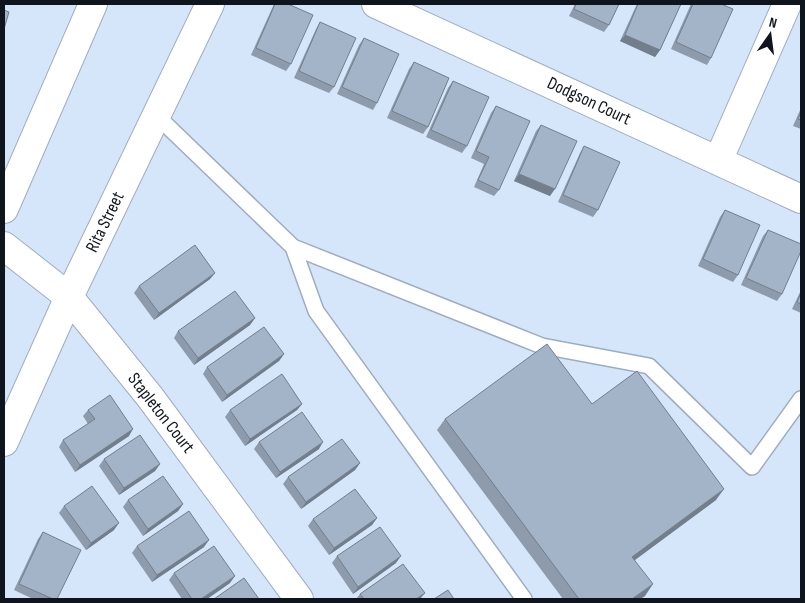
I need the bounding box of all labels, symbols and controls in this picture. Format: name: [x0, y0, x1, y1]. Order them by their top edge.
north arrow: [745, 10, 795, 60]
text: N: [767, 14, 779, 32]
street label: Dodgson Court: [544, 72, 635, 130]
street label: Rita Street: [81, 188, 129, 256]
street label: Stapleton Court: [123, 369, 199, 458]

